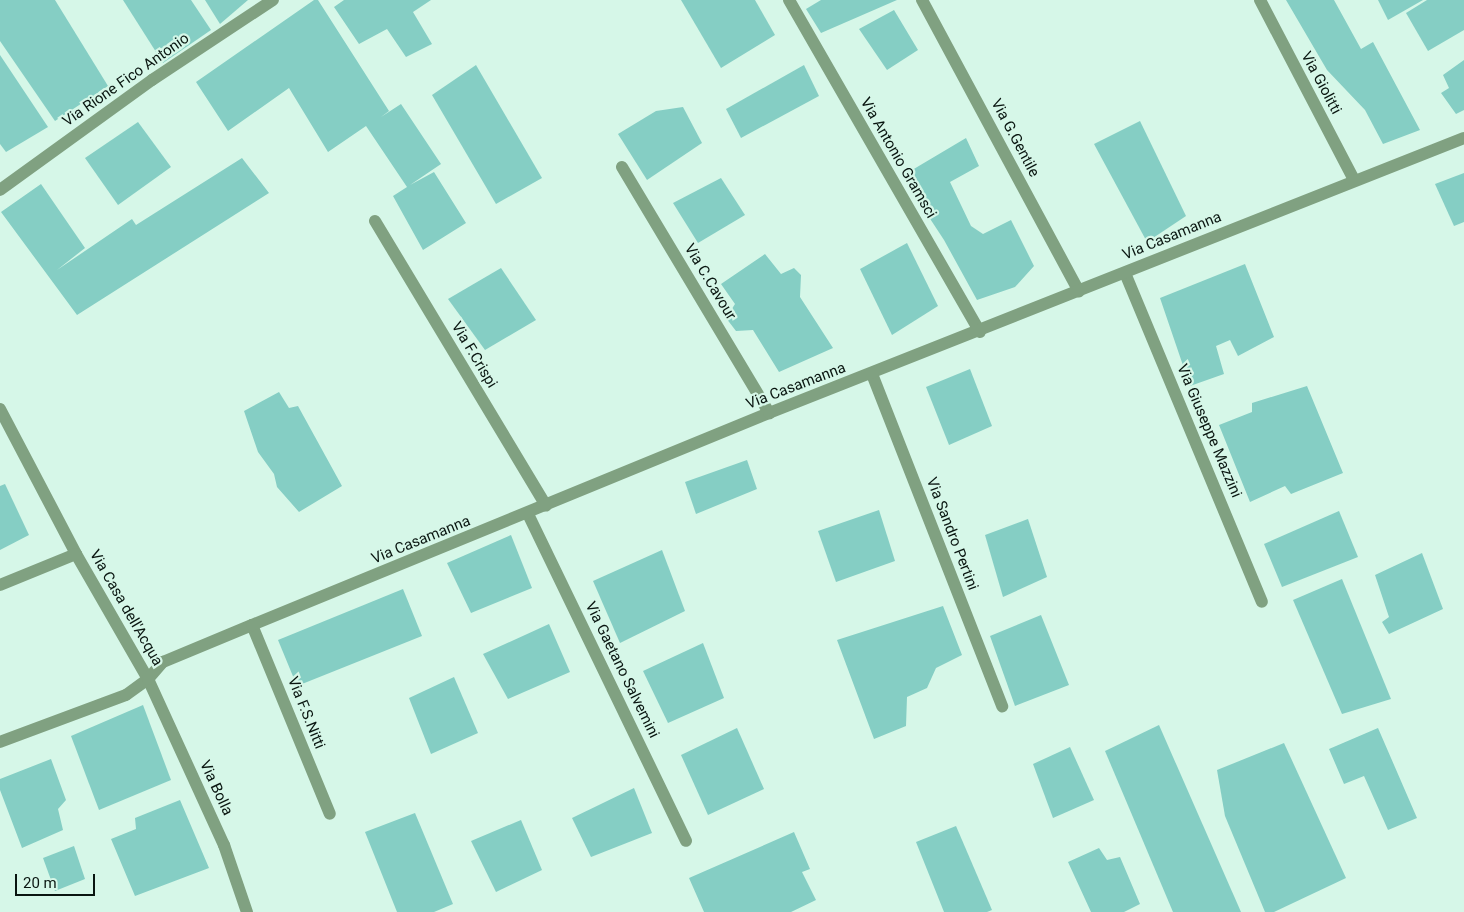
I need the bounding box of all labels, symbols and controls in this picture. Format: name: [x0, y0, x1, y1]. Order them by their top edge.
street label: Via Rione Fico Antonio: [59, 29, 193, 131]
street label: Via Giolitti: [1297, 49, 1345, 117]
street label: Via Antonio Gramsci: [856, 95, 940, 221]
street label: Via G.Gentile: [987, 96, 1043, 180]
street label: Via Casamanna: [1120, 208, 1224, 264]
street label: Via C.Cavour: [680, 241, 740, 323]
street label: Via F.Crispi: [447, 319, 501, 391]
street label: Via Casamanna: [744, 359, 848, 413]
street label: Via Giuseppe Mazzini: [1173, 362, 1245, 500]
street label: Via Sandro Pertini: [922, 475, 982, 593]
street label: Via Casamanna: [369, 512, 473, 568]
street label: Via Casa dell'Acqua: [86, 547, 166, 669]
street label: Via Gaetano Salvemini: [581, 599, 663, 741]
street label: Via F.S.Nitti: [283, 674, 329, 752]
street label: Via Bolla: [195, 758, 237, 818]
scale bar: [18, 864, 98, 896]
text: 20 m: [23, 874, 57, 892]

